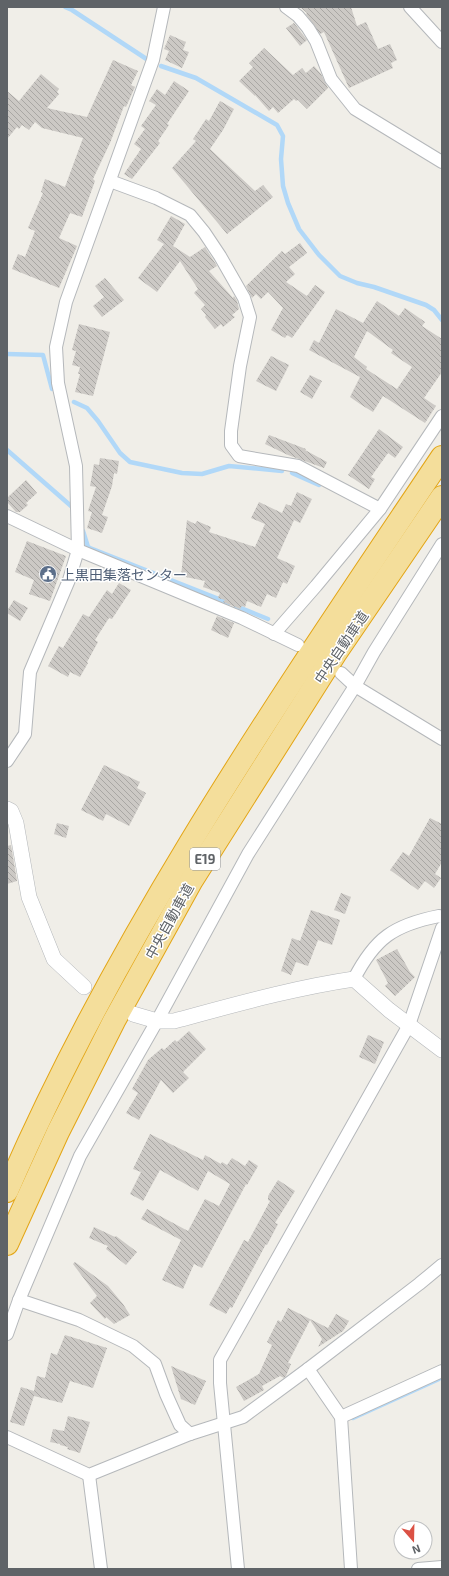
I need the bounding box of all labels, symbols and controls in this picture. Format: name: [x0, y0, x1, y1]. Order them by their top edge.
public building icon: 上黒田集落センター: [38, 564, 58, 584]
place label: 上黒田集落センター: [61, 566, 187, 583]
street label: 中央自動車道: [310, 607, 372, 687]
road number: E19: [190, 848, 220, 870]
street label: 中央自動車道: [141, 880, 197, 962]
north arrow: [393, 1520, 433, 1560]
text: N: [411, 1542, 423, 1557]

